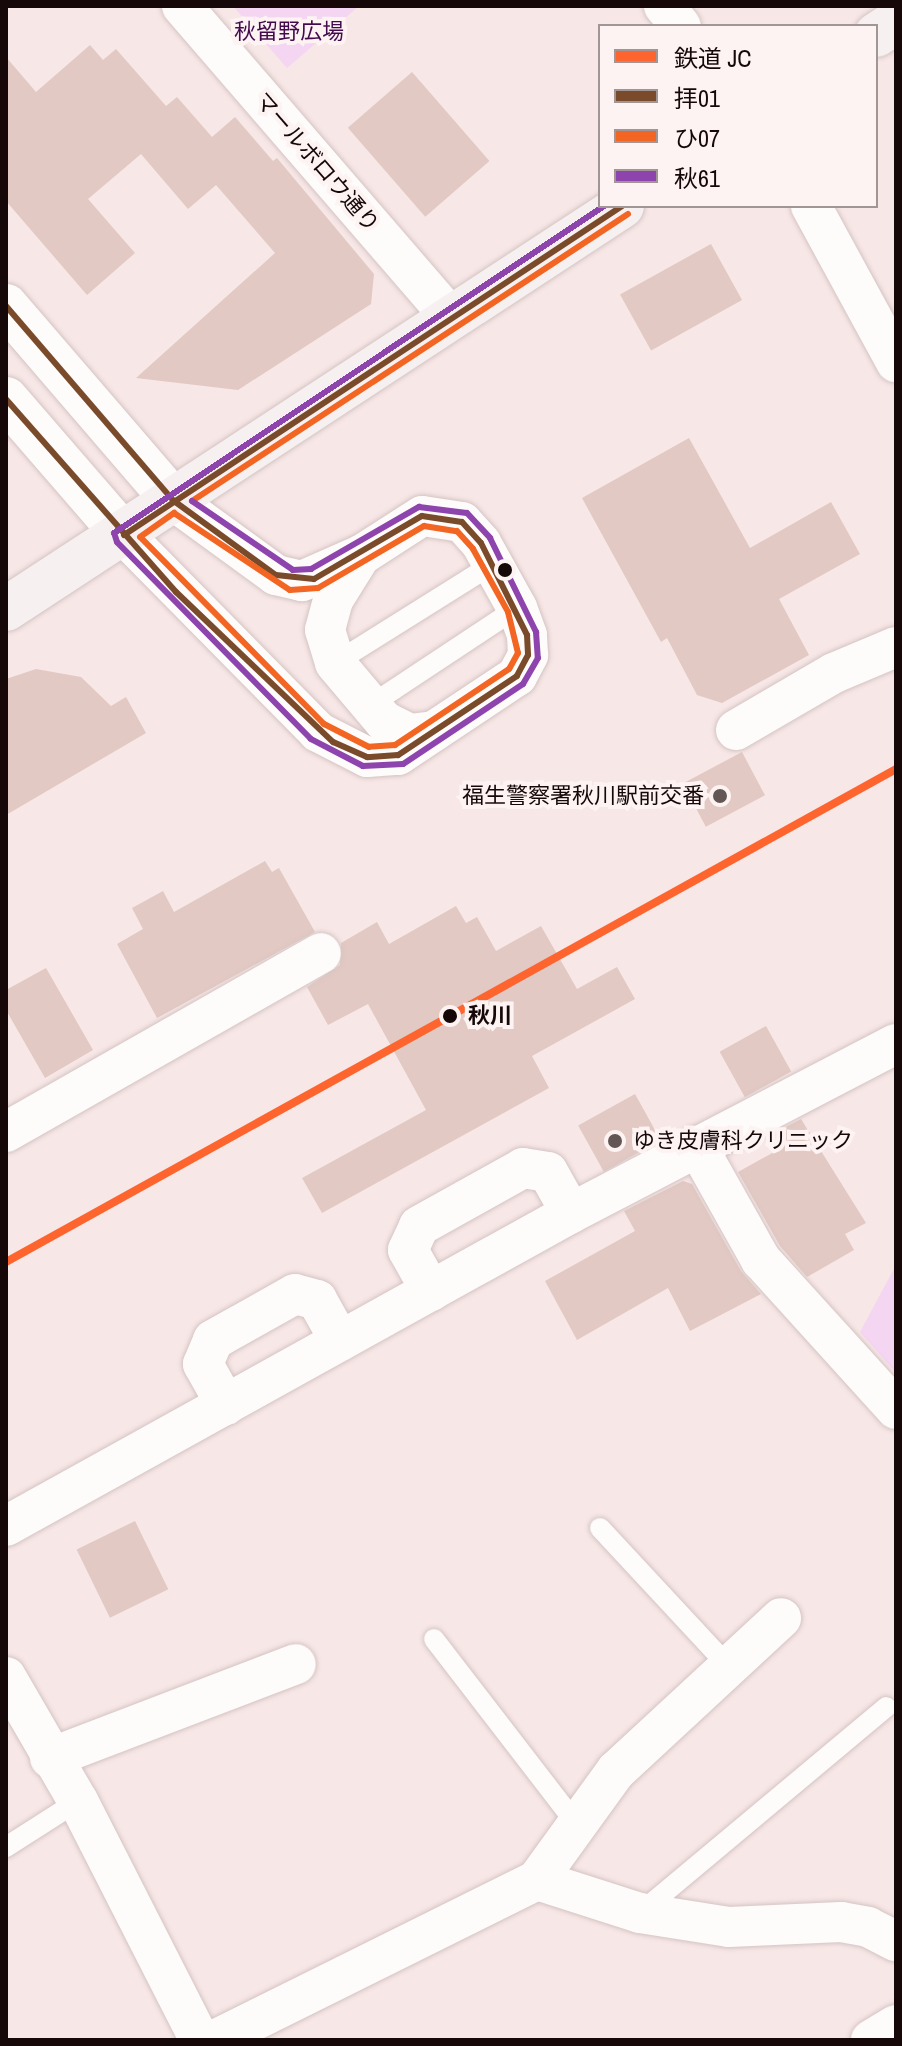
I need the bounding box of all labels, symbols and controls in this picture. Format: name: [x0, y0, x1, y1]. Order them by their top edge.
park label: 秋留野広場: [234, 19, 344, 45]
legend: [598, 24, 878, 208]
text: 鉄道 JC: [674, 42, 752, 74]
text: 拝01: [674, 82, 720, 114]
street label: マールボロウ通り: [249, 87, 385, 237]
text: ひ07: [674, 122, 720, 154]
text: 秋61: [674, 162, 720, 194]
unlabelled marker: [497, 562, 513, 578]
place label: 福生警察署秋川駅前交番: [462, 783, 704, 809]
marker: 福生警察署秋川駅前交番: [711, 787, 729, 805]
place label: 秋川: [468, 1003, 512, 1029]
marker: 秋川: [439, 1005, 461, 1027]
place label: ゆき皮膚科クリニック: [633, 1128, 853, 1154]
marker: ゆき皮膚科クリニック: [604, 1130, 626, 1152]

